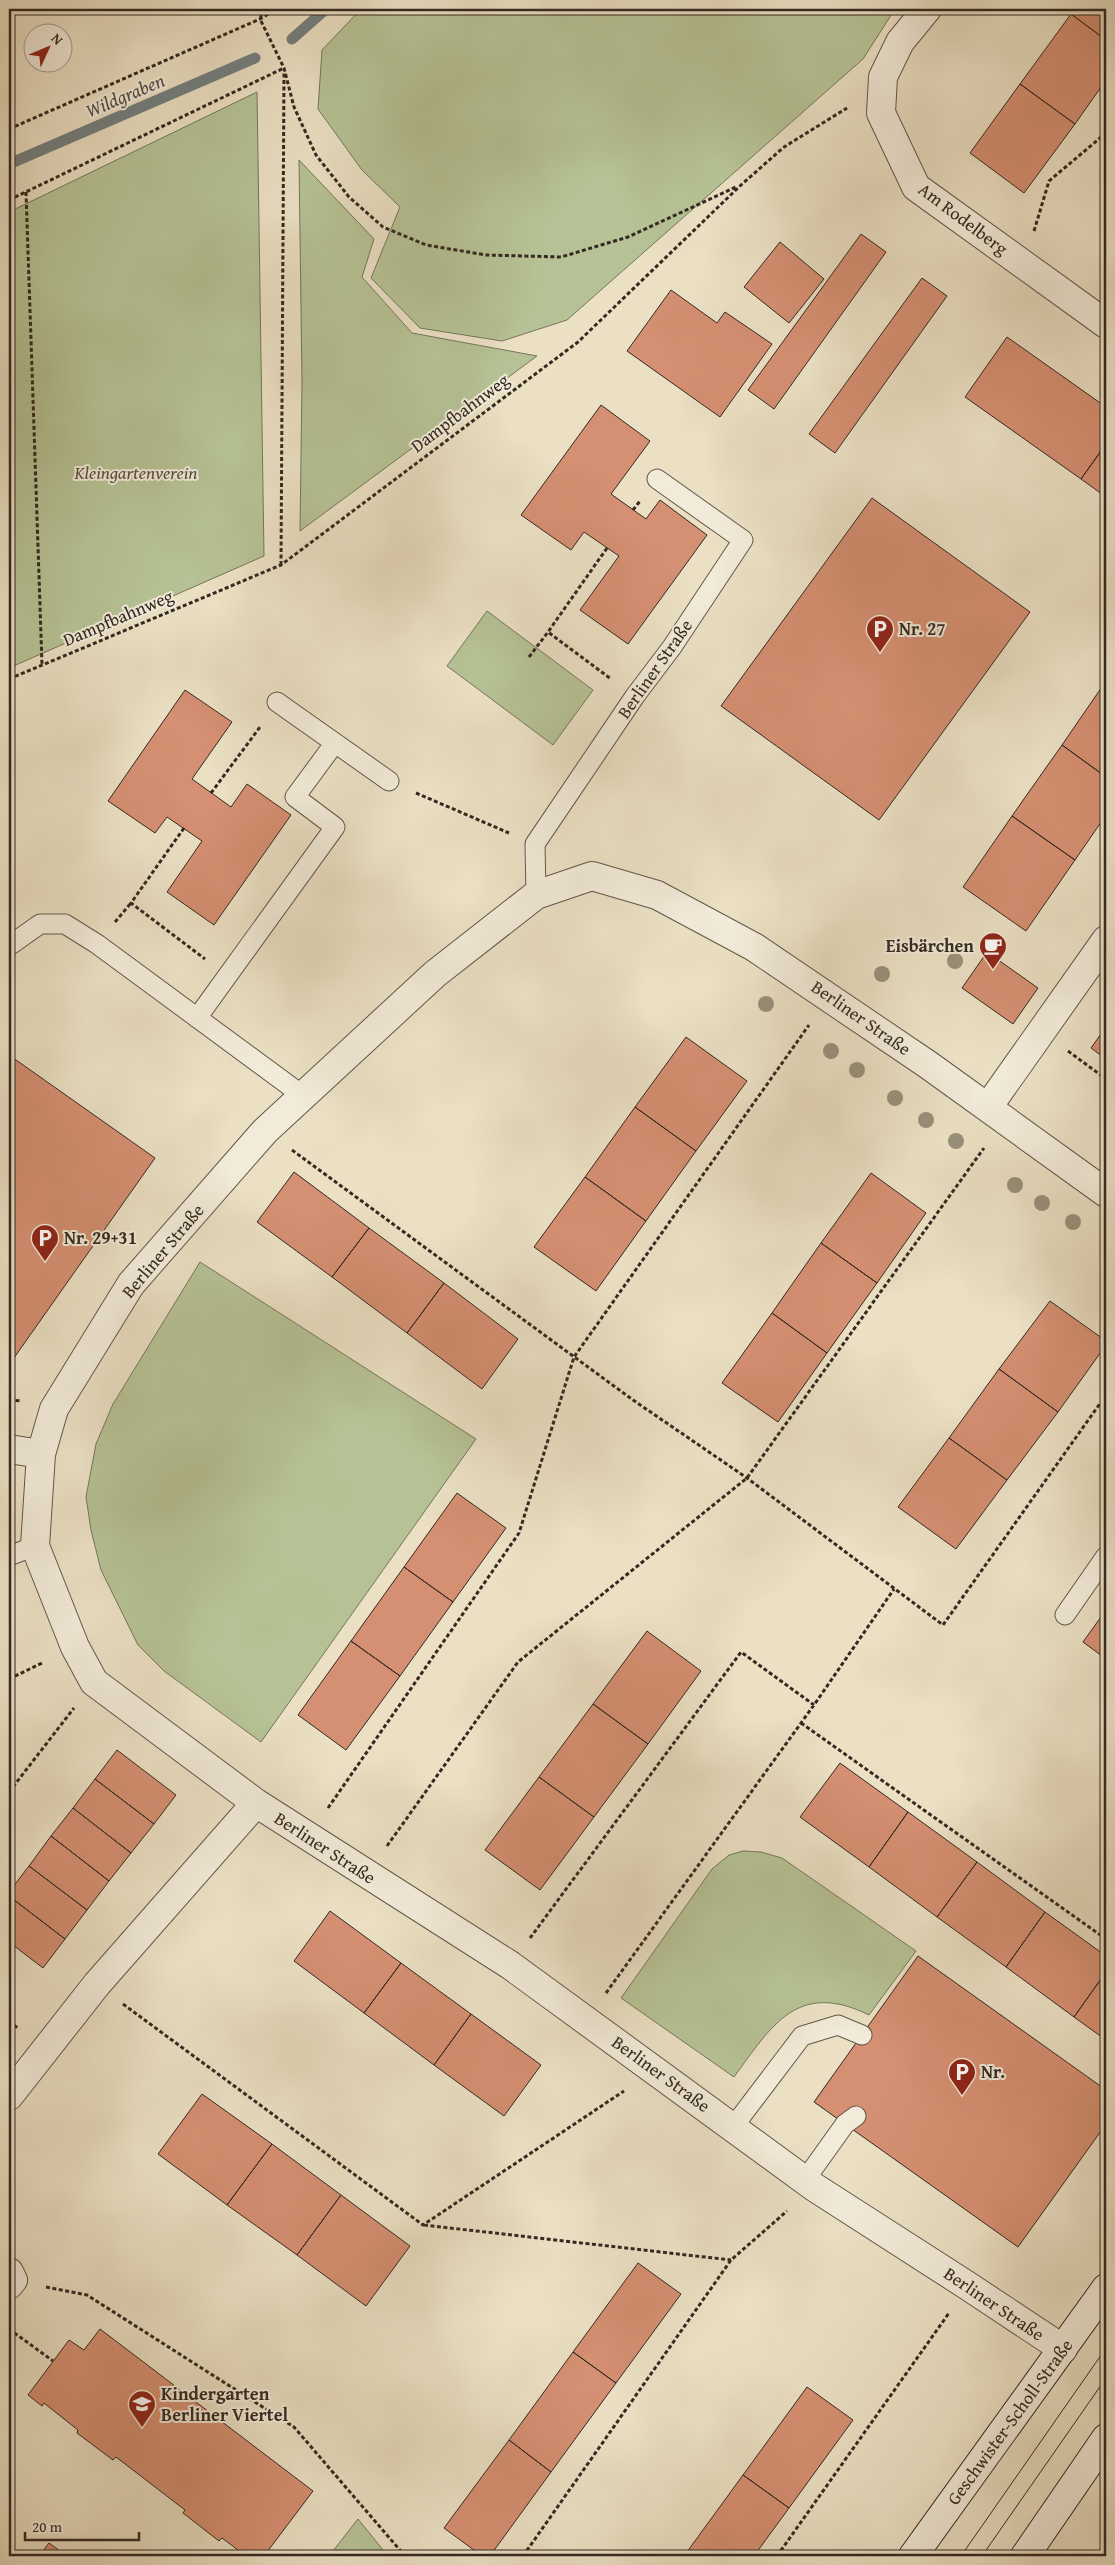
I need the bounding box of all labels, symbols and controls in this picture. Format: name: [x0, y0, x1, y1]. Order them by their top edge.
north arrow: [22, 22, 72, 72]
text: N: [47, 29, 68, 50]
water label: Wildgraben: [81, 66, 169, 124]
street label: Am Rodelberg: [913, 176, 1014, 261]
street label: Dampfbahnweg: [405, 366, 515, 459]
park label: Kleingartenverein: [74, 459, 197, 486]
street label: Dampfbahnweg: [58, 582, 177, 653]
street label: Berliner Straße: [610, 613, 699, 724]
parking icon: Nr. 27: [865, 614, 895, 653]
place label: Nr. 27: [899, 615, 946, 642]
cafe icon: Eisbärchen: [978, 931, 1008, 970]
place label: Eisbärchen: [886, 932, 974, 959]
street label: Berliner Straße: [806, 973, 917, 1062]
street label: Berliner Straße: [115, 1198, 210, 1304]
parking icon: Nr. 29+31: [30, 1223, 60, 1262]
place label: Nr. 29+31: [64, 1224, 137, 1251]
street label: Berliner Straße: [269, 1805, 381, 1890]
street label: Berliner Straße: [606, 2029, 716, 2119]
parking icon: Nr.: [947, 2057, 977, 2096]
place label: Nr.: [981, 2058, 1005, 2085]
street label: Berliner Straße: [939, 2260, 1050, 2347]
street label: Geschwister-Scholl-Straße: [940, 2333, 1079, 2510]
place label: Kindergarten Berliner Viertel: [161, 2380, 289, 2428]
school or university icon: Kindergarten Berliner Viertel: [127, 2389, 157, 2428]
scale bar: [25, 2510, 139, 2542]
text: 20 m: [32, 2516, 63, 2537]

